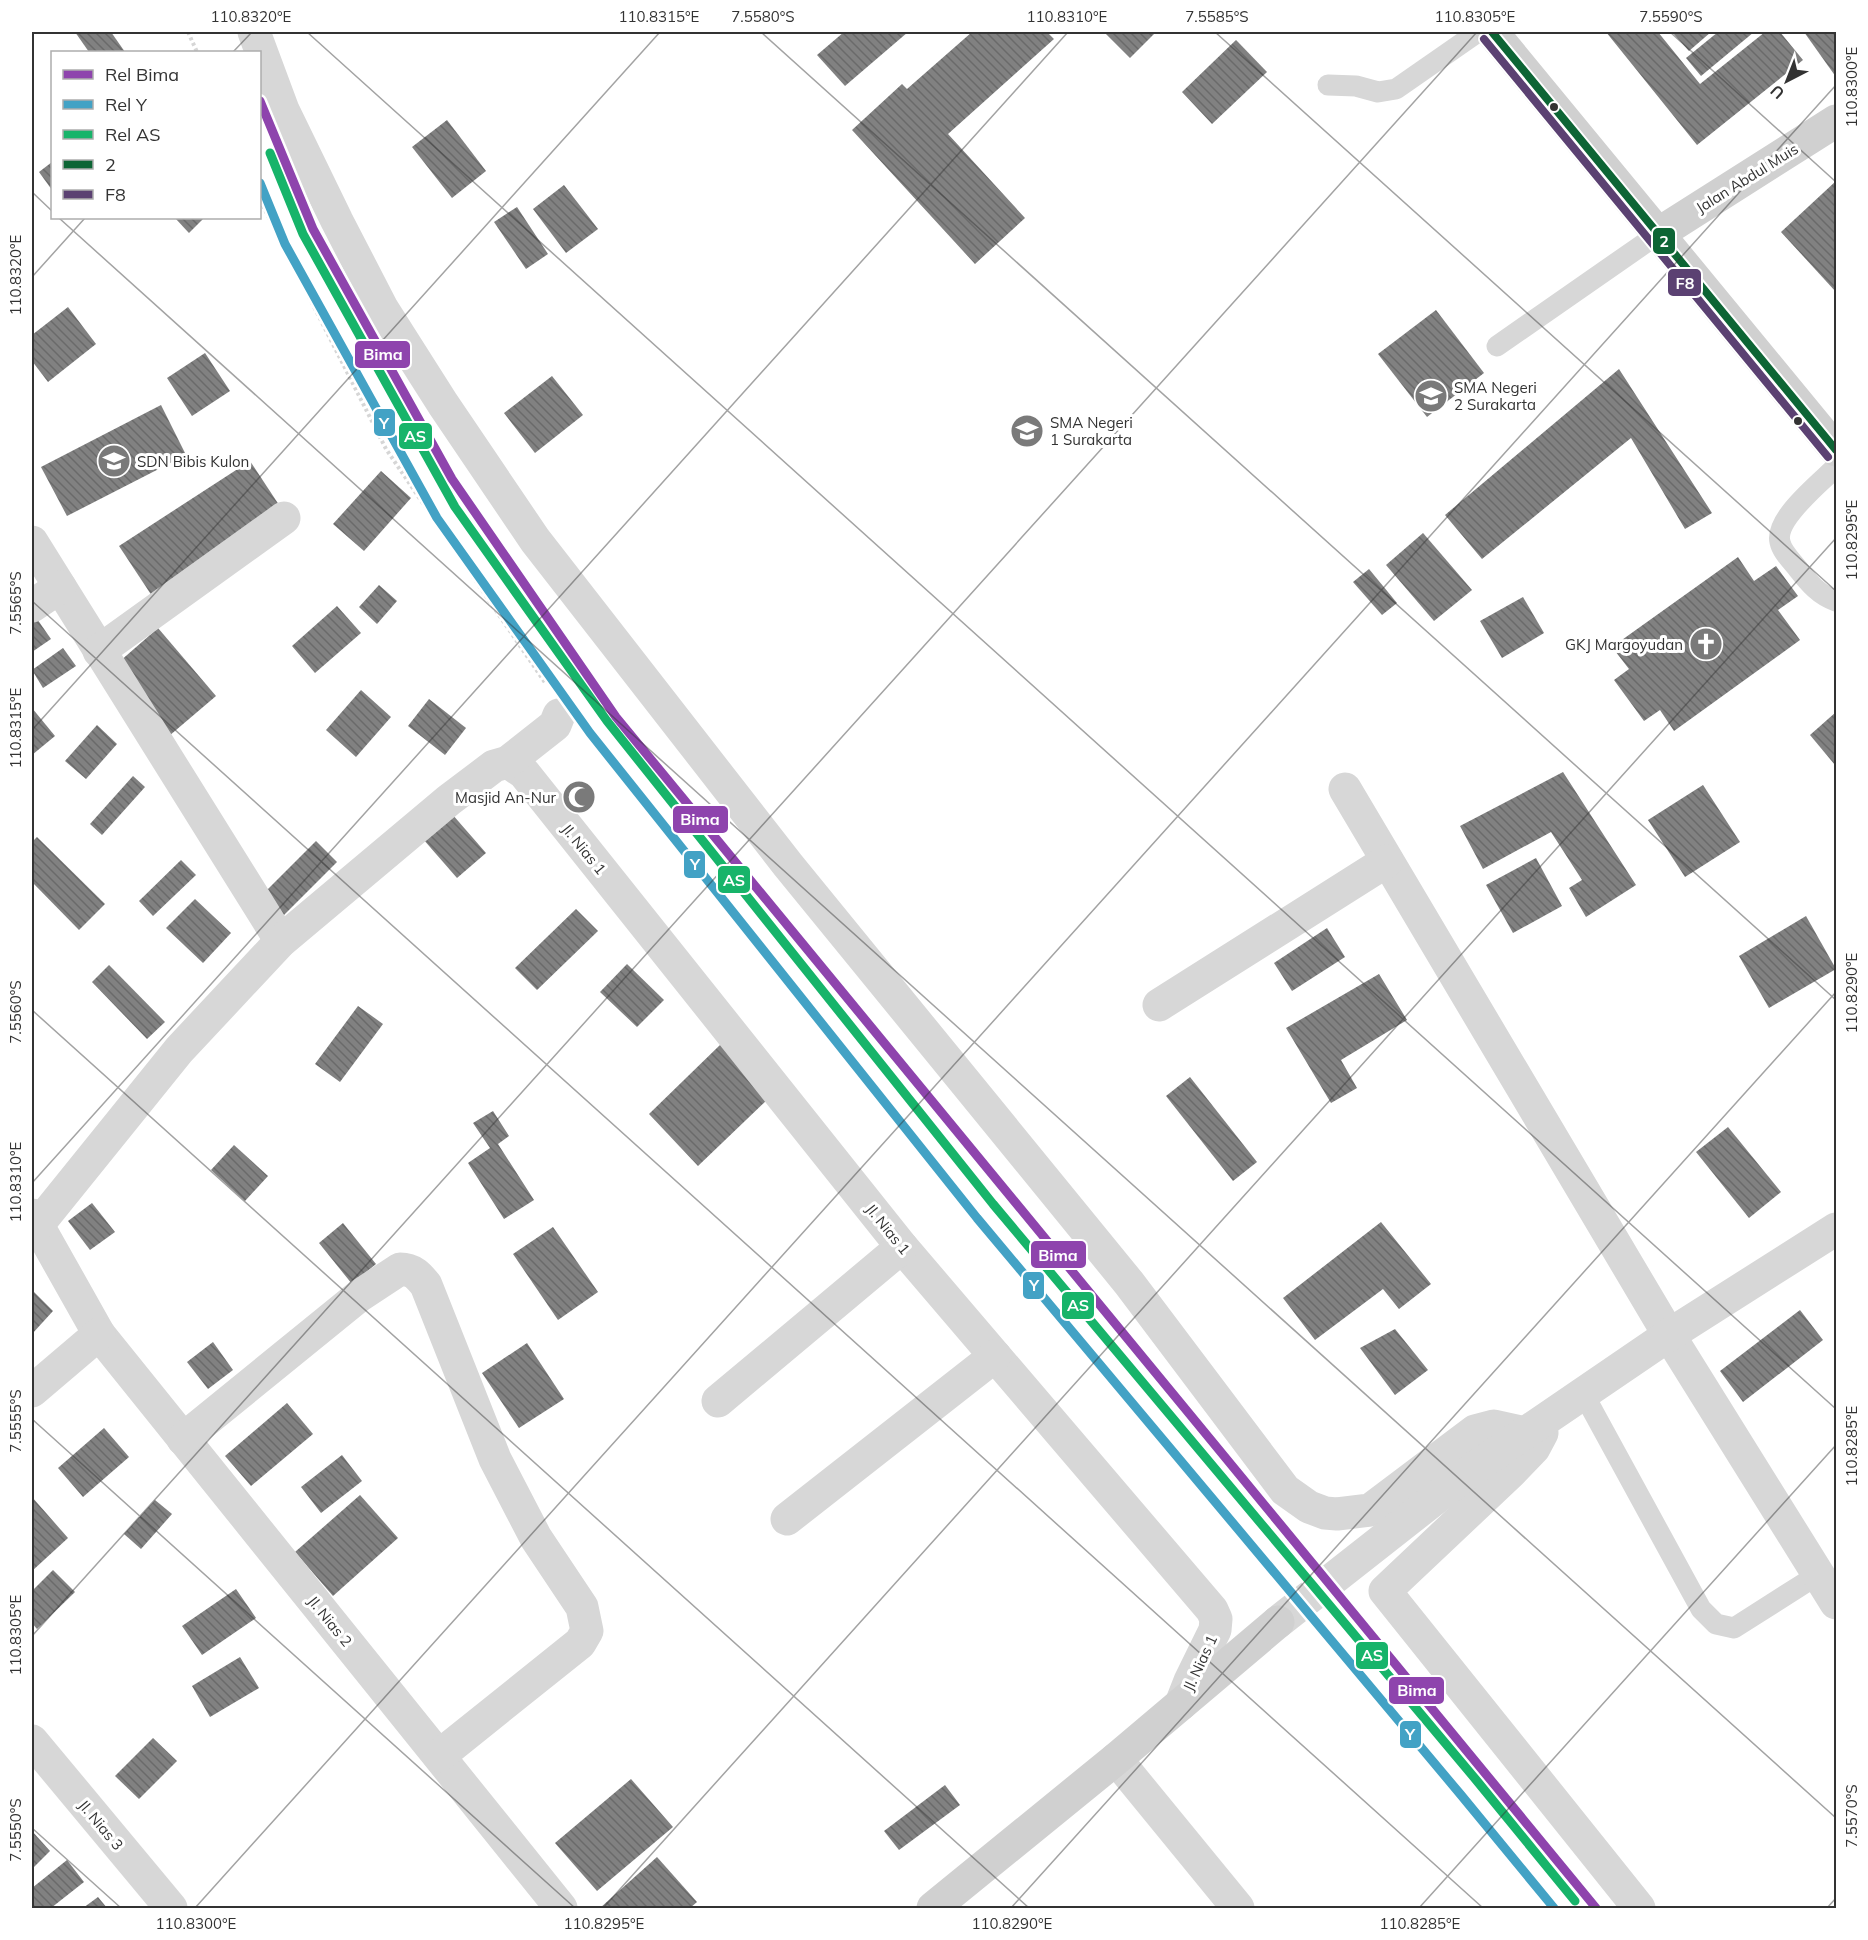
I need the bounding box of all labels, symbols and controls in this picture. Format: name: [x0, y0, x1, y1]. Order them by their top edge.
text: 110.8320°E: [211, 7, 292, 26]
text: 110.8315°E: [619, 7, 700, 26]
text: 7.5580°S: [731, 7, 795, 26]
text: 110.8310°E: [1027, 7, 1108, 26]
text: 7.5585°S: [1185, 7, 1249, 26]
text: 110.8305°E: [1435, 7, 1516, 26]
text: 7.5590°S: [1639, 7, 1703, 26]
text: 110.8300°E: [1842, 46, 1861, 127]
legend: [51, 51, 261, 219]
north arrow: [1757, 51, 1817, 111]
text: Rel Bima: [105, 63, 179, 86]
text: U: [1766, 81, 1788, 104]
text: Rel Y: [105, 93, 148, 116]
unlabelled marker: [1548, 101, 1560, 113]
text: Rel AS: [105, 123, 160, 146]
street label: Jalan Abdul Muis: [1692, 139, 1802, 217]
text: 2: [105, 153, 116, 176]
text: F8: [105, 183, 126, 206]
line badge: 2: [1652, 227, 1676, 255]
text: 2: [1659, 231, 1669, 251]
text: 110.8320°E: [6, 234, 25, 315]
line badge: F8: [1667, 268, 1702, 297]
text: F8: [1676, 273, 1695, 293]
line badge: Bima: [354, 340, 411, 369]
text: Bima: [363, 344, 403, 364]
school or university icon: SMA Negeri 2 Surakarta: [1413, 378, 1449, 414]
place label: SMA Negeri 2 Surakarta: [1454, 378, 1537, 414]
line badge: Y: [373, 408, 396, 437]
text: Y: [378, 413, 390, 433]
school or university icon: SMA Negeri 1 Surakarta: [1009, 413, 1045, 449]
place label: SMA Negeri 1 Surakarta: [1050, 413, 1133, 449]
unlabelled marker: [1792, 415, 1804, 427]
line badge: AS: [398, 422, 433, 450]
text: AS: [404, 426, 426, 446]
school or university icon: SDN Bibis Kulon: [96, 443, 132, 479]
place label: SDN Bibis Kulon: [137, 452, 249, 471]
text: 110.8295°E: [1842, 499, 1861, 580]
text: 7.5565°S: [6, 571, 25, 635]
church icon: GKJ Margoyudan: [1688, 626, 1724, 662]
place label: GKJ Margoyudan: [1565, 635, 1683, 654]
text: 110.8315°E: [6, 687, 25, 768]
mosque icon: Masjid An-Nur: [561, 779, 597, 815]
place label: Masjid An-Nur: [455, 788, 557, 807]
line badge: Bima: [672, 805, 729, 834]
text: Bima: [680, 809, 720, 829]
street label: Jl. Nias 1: [558, 820, 610, 878]
line badge: Y: [683, 850, 706, 879]
text: Y: [689, 854, 701, 874]
line badge: AS: [717, 865, 751, 894]
text: AS: [723, 870, 745, 890]
text: 110.8290°E: [1842, 952, 1861, 1033]
text: 7.5560°S: [6, 980, 25, 1044]
text: 110.8310°E: [6, 1141, 25, 1222]
street label: Jl. Nias 1: [862, 1200, 914, 1258]
line badge: Bima: [1030, 1240, 1087, 1269]
text: Bima: [1038, 1245, 1078, 1265]
line badge: Y: [1022, 1271, 1045, 1300]
text: Y: [1028, 1275, 1040, 1295]
line badge: AS: [1061, 1291, 1095, 1320]
text: AS: [1067, 1295, 1089, 1315]
text: 7.5555°S: [6, 1389, 25, 1453]
text: 110.8285°E: [1842, 1405, 1861, 1486]
street label: Jl. Nias 2: [304, 1592, 356, 1650]
text: 110.8305°E: [6, 1594, 25, 1675]
street label: Jl. Nias 1: [1179, 1632, 1221, 1694]
line badge: AS: [1355, 1641, 1389, 1670]
text: AS: [1361, 1645, 1383, 1665]
line badge: Bima: [1388, 1676, 1445, 1705]
text: Bima: [1397, 1680, 1437, 1700]
line badge: Y: [1399, 1720, 1422, 1749]
text: Y: [1404, 1724, 1416, 1744]
text: 7.5570°S: [1842, 1784, 1861, 1848]
street label: Jl. Nias 3: [74, 1796, 128, 1854]
text: 7.5550°S: [6, 1798, 25, 1862]
text: 110.8300°E: [156, 1914, 237, 1933]
text: 110.8295°E: [564, 1914, 645, 1933]
text: 110.8290°E: [972, 1914, 1053, 1933]
text: 110.8285°E: [1380, 1914, 1461, 1933]

